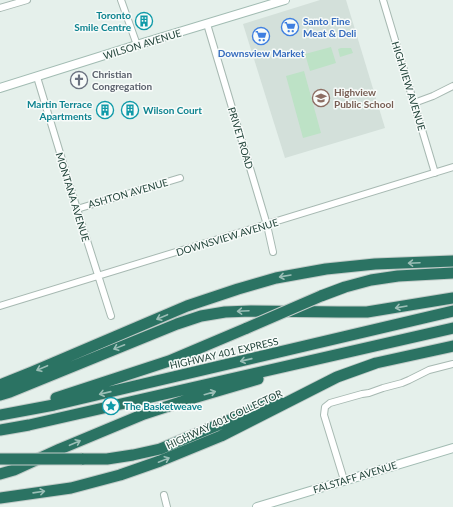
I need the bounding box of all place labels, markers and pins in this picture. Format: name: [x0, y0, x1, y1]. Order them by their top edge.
place label: Toronto Smile Centre: [74, 9, 132, 33]
building icon: Toronto Smile Centre: [134, 11, 154, 31]
place label: Santo Fine Meat & Deli: [303, 15, 357, 39]
supermarket icon: Santo Fine Meat & Deli: [280, 17, 300, 37]
supermarket icon: Downsview Market: [251, 26, 271, 46]
place label: Downsview Market: [218, 47, 305, 59]
place label: Christian Congregation: [92, 68, 153, 92]
church icon: Christian Congregation: [69, 70, 89, 90]
place label: Highview Public School: [334, 86, 394, 110]
school or university icon: Highview Public School: [311, 88, 331, 108]
place label: Martin Terrace Apartments: [27, 98, 93, 122]
building icon: Martin Terrace Apartments: [95, 100, 115, 120]
building icon: Wilson Court: [120, 100, 140, 120]
place label: Wilson Court: [143, 104, 202, 116]
place icon: The Basketweave: [101, 396, 121, 416]
place label: The Basketweave: [124, 400, 203, 412]

